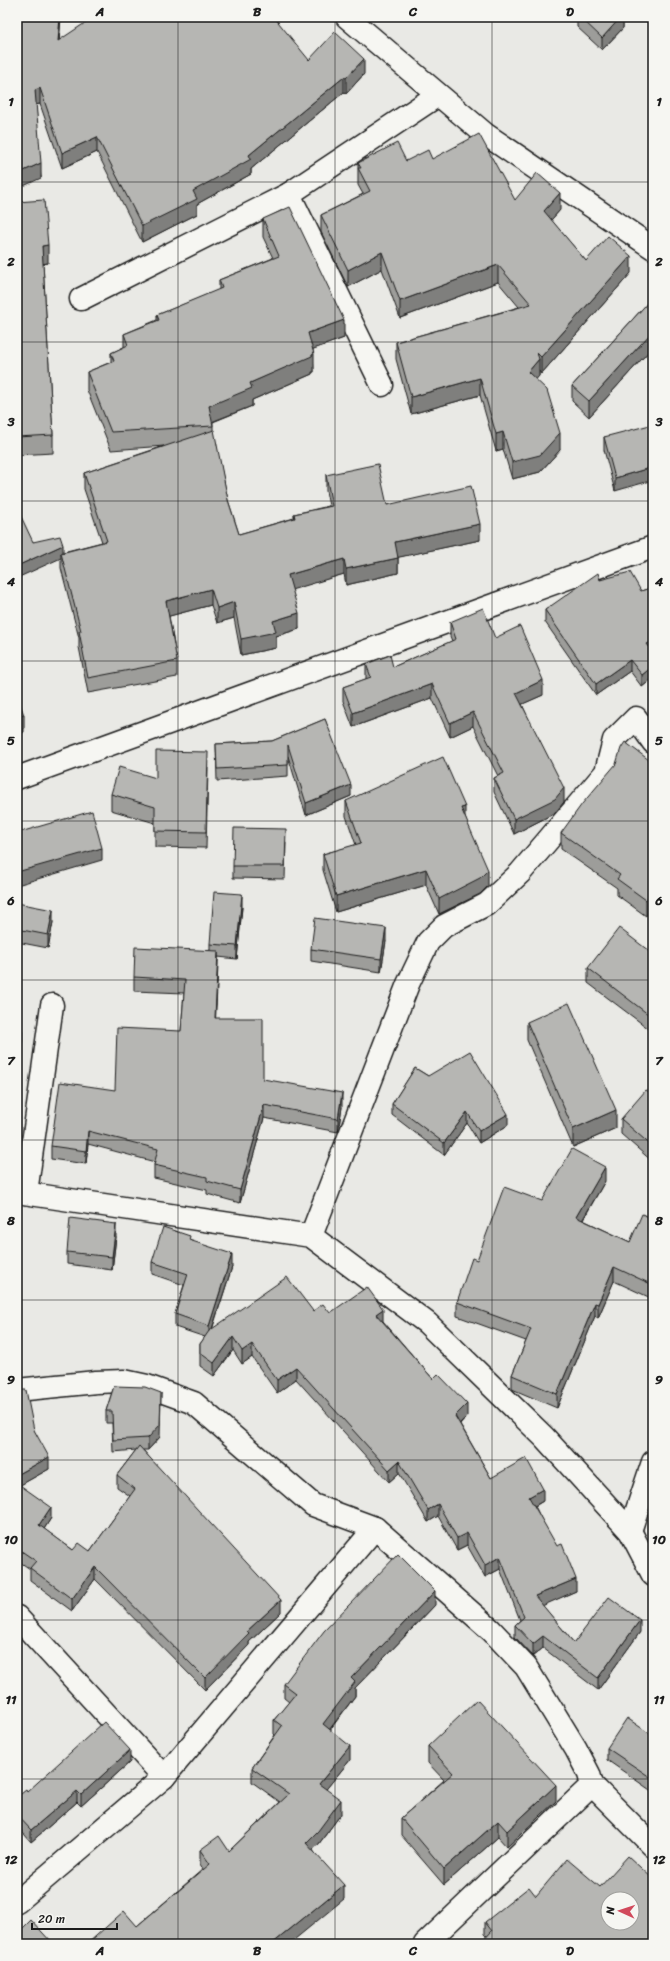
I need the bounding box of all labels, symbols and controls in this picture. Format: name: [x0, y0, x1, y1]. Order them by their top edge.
text: A: [95, 0, 104, 23]
text: B: [253, 0, 262, 23]
text: C: [408, 0, 418, 23]
text: D: [566, 0, 574, 23]
text: 1: [8, 90, 14, 113]
text: 1: [656, 90, 662, 113]
text: 2: [6, 250, 15, 273]
text: 2: [654, 250, 663, 273]
text: 3: [6, 410, 15, 433]
text: 3: [654, 410, 663, 433]
text: 4: [6, 570, 16, 593]
text: 4: [654, 570, 664, 593]
text: 5: [7, 729, 15, 752]
text: 5: [655, 729, 663, 752]
text: 6: [6, 889, 15, 912]
text: 6: [654, 889, 663, 912]
text: 7: [7, 1049, 16, 1072]
text: 7: [655, 1049, 664, 1072]
text: 8: [6, 1209, 15, 1232]
text: 8: [654, 1209, 663, 1232]
text: 9: [7, 1368, 15, 1391]
text: 9: [655, 1368, 663, 1391]
text: 10: [4, 1528, 18, 1551]
text: 10: [652, 1528, 666, 1551]
text: 11: [5, 1688, 17, 1711]
text: 11: [653, 1688, 665, 1711]
text: 12: [4, 1848, 18, 1871]
text: 12: [652, 1848, 666, 1871]
north arrow: [600, 1891, 640, 1931]
scale bar: [32, 1905, 117, 1931]
text: N: [601, 1906, 620, 1916]
text: 20 m: [38, 1908, 65, 1930]
text: A: [95, 1939, 104, 1961]
text: B: [253, 1939, 262, 1961]
text: C: [408, 1939, 418, 1961]
text: D: [566, 1939, 574, 1961]

